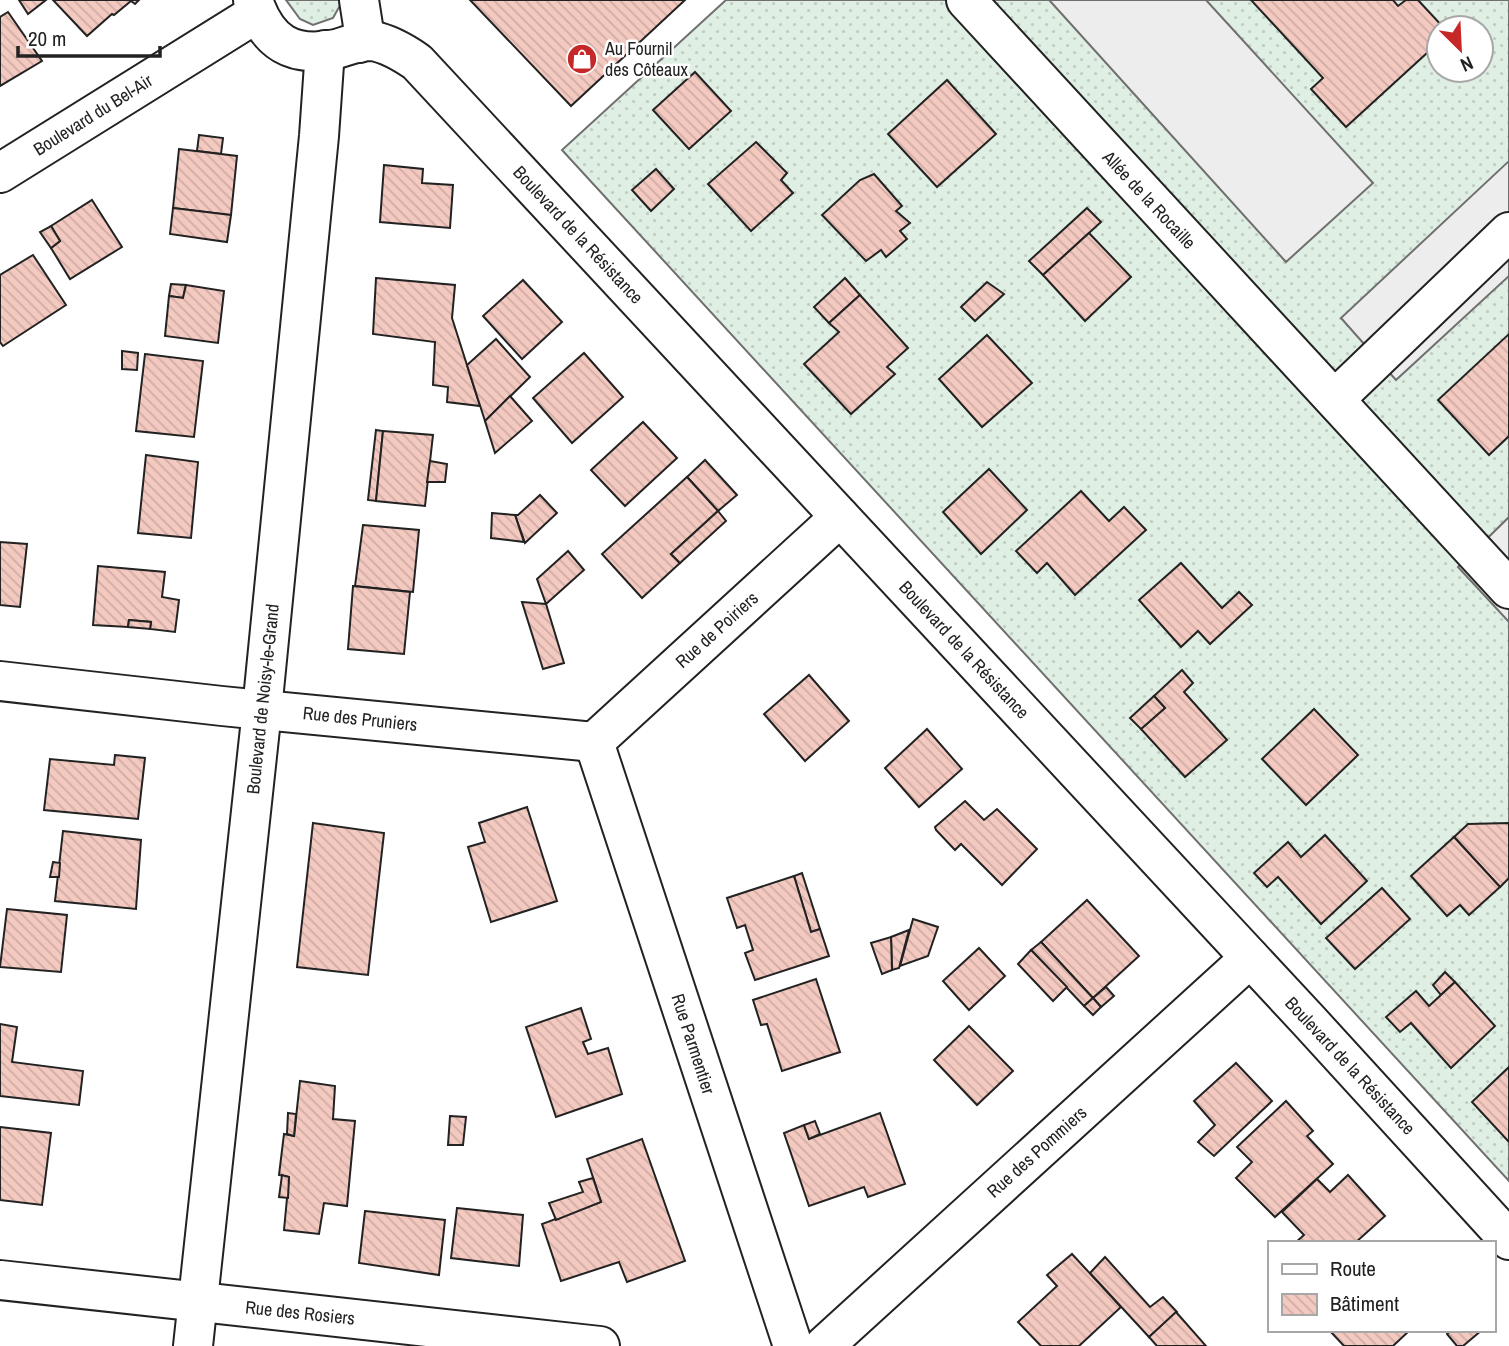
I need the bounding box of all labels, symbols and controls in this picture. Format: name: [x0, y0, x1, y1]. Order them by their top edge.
scale bar: [18, 14, 159, 58]
north arrow: [1425, 14, 1495, 84]
text: 20 m: [28, 24, 66, 53]
place label: Au Fournil des Côteaux: [604, 36, 688, 82]
shop icon: Au Fournil des Côteaux: [565, 42, 599, 76]
text: N: [1456, 50, 1477, 79]
street label: Boulevard du Bel-Air: [28, 68, 157, 161]
street label: Allée de la Rocaille: [1096, 144, 1202, 254]
street label: Boulevard de la Résistance: [508, 160, 649, 309]
street label: Boulevard de la Résistance: [894, 575, 1035, 724]
street label: Rue de Poiriers: [670, 586, 763, 674]
street label: Boulevard de Noisy-le-Grand: [240, 603, 285, 795]
street label: Rue des Pruniers: [302, 700, 418, 737]
street label: Rue Parmentier: [665, 990, 721, 1097]
street label: Boulevard de la Résistance: [1280, 991, 1421, 1140]
street label: Rue des Pommiers: [981, 1100, 1092, 1203]
legend: [1268, 1241, 1495, 1332]
text: Route: [1330, 1254, 1376, 1283]
text: Bâtiment: [1330, 1289, 1399, 1318]
street label: Rue des Rosiers: [244, 1294, 356, 1331]

